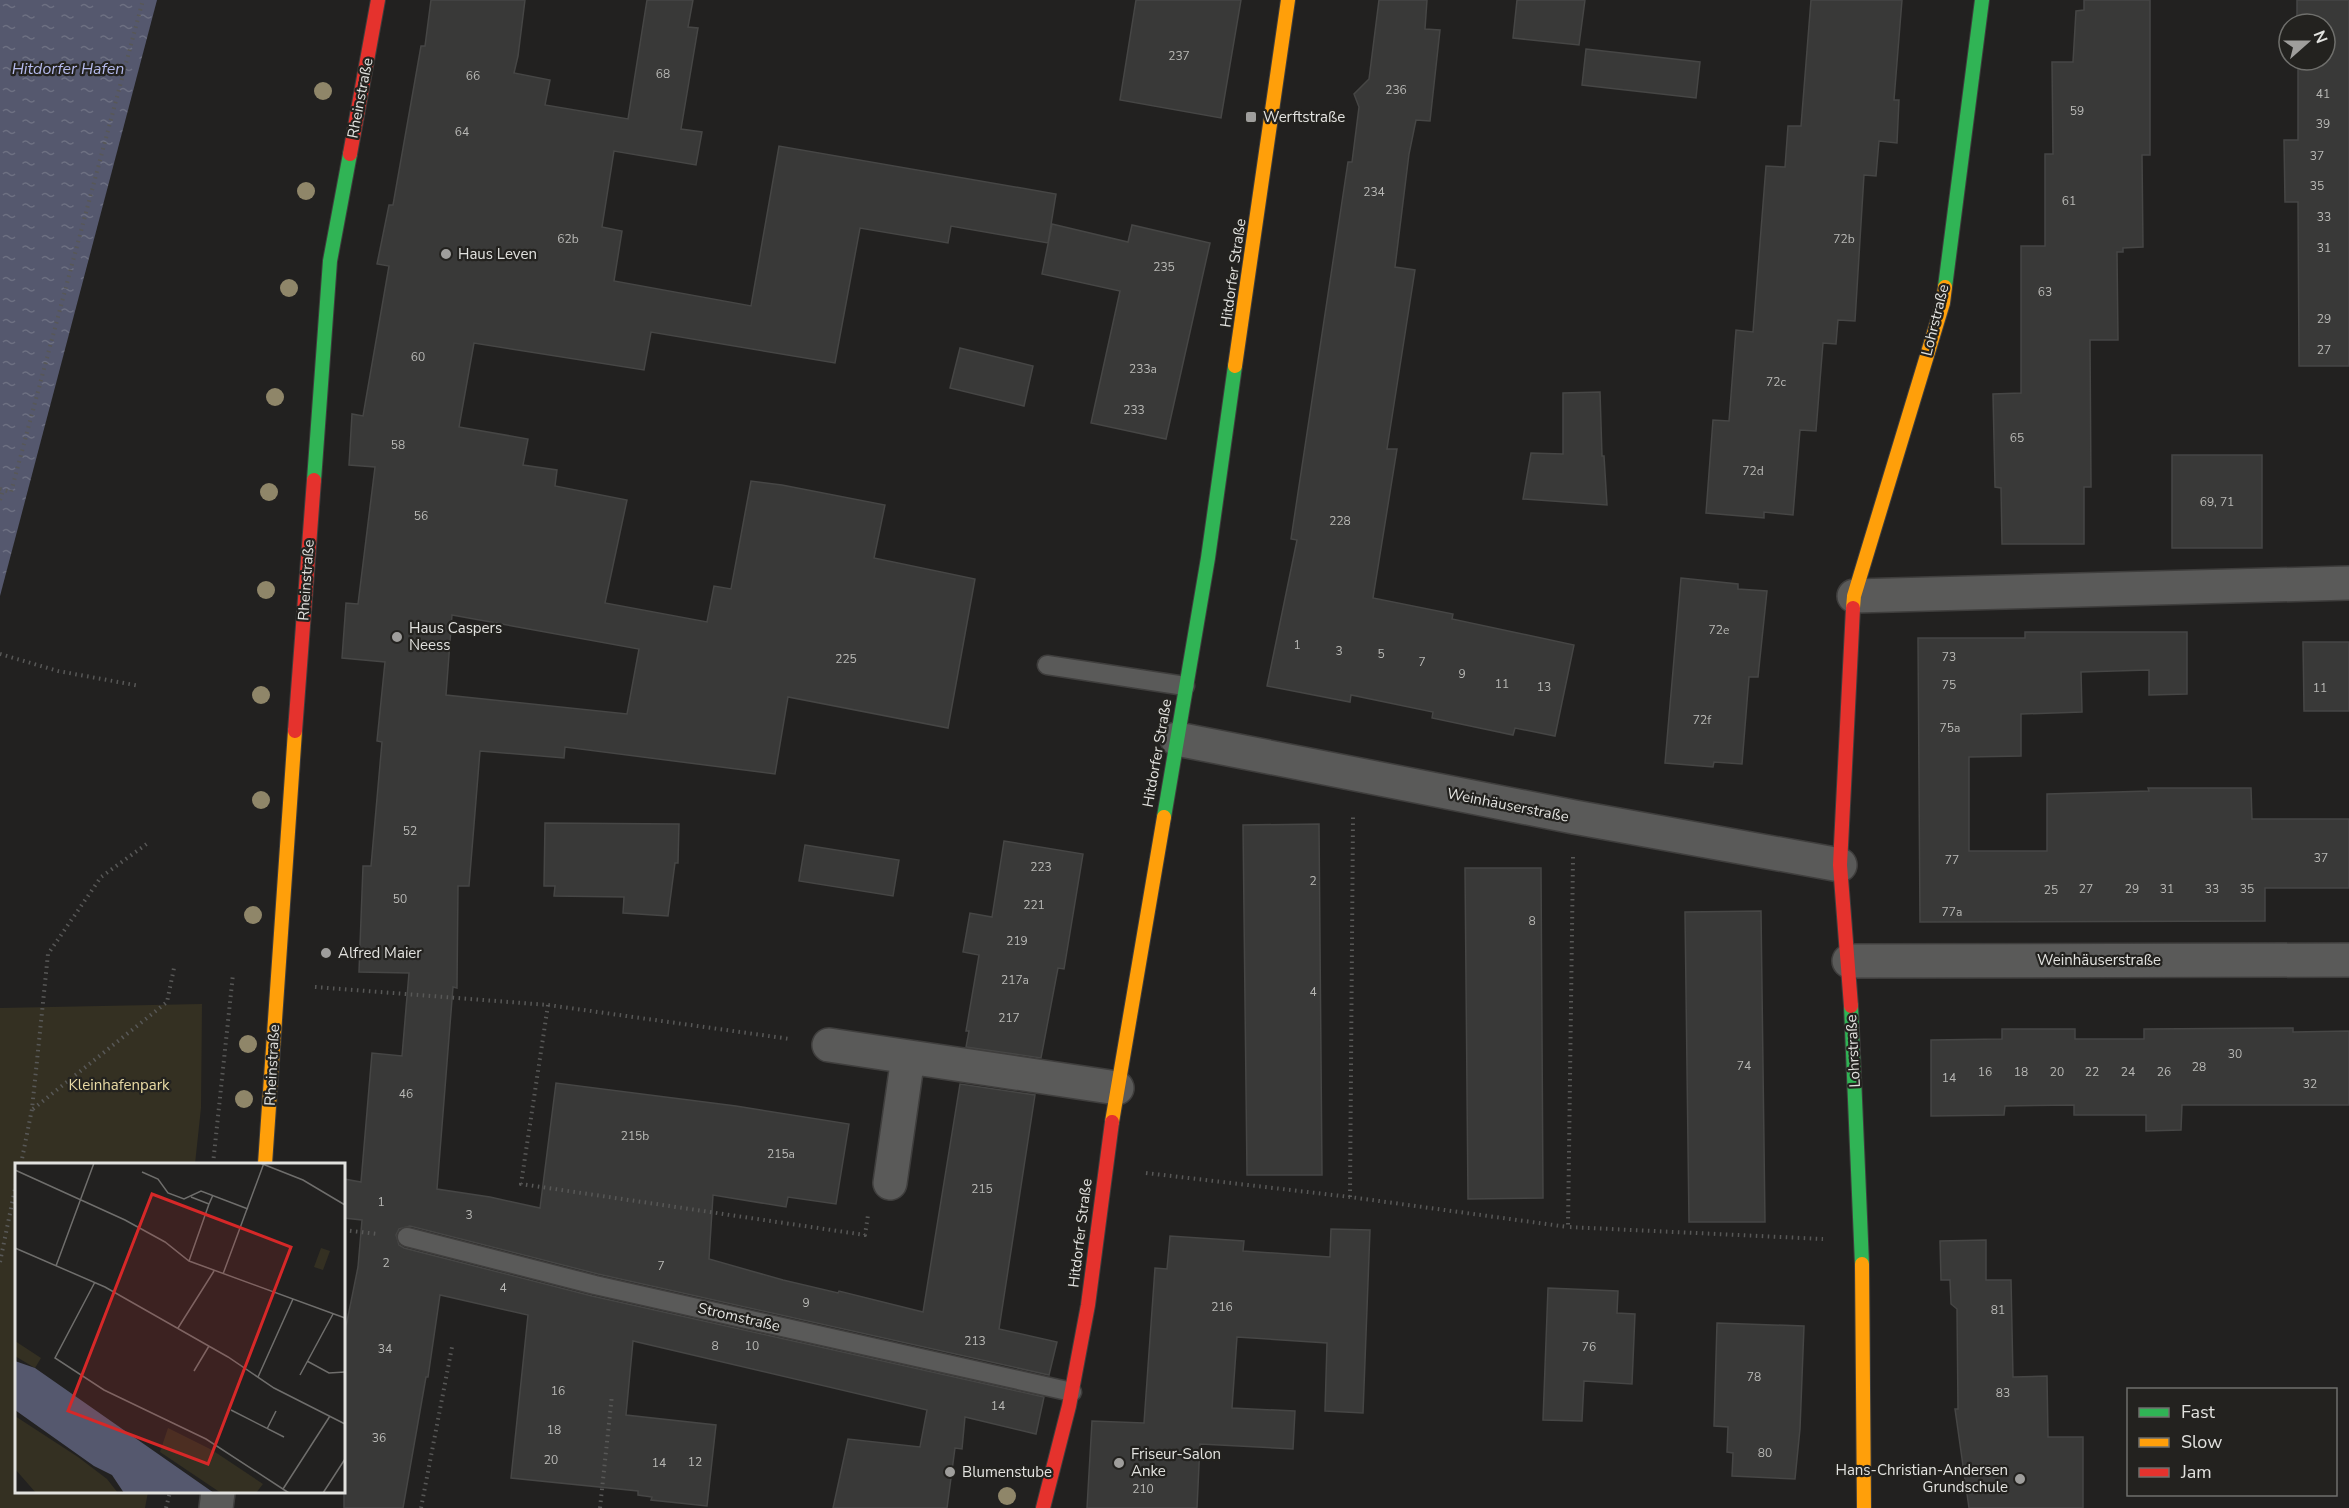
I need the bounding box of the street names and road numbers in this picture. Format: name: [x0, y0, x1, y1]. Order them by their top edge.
street label: Rheinstraße: [342, 56, 378, 140]
street label: Hitdorfer Straße: [1215, 217, 1251, 329]
street label: Lohrstraße: [1916, 282, 1954, 358]
street label: Rheinstraße: [293, 539, 319, 621]
street label: Hitdorfer Straße: [1138, 697, 1176, 809]
street label: Weinhäuserstraße: [1445, 783, 1571, 827]
street label: Weinhäuserstraße: [2037, 950, 2161, 970]
street label: Lohrstraße: [1841, 1014, 1865, 1088]
street label: Rheinstraße: [260, 1024, 284, 1106]
street label: Hitdorfer Straße: [1063, 1177, 1097, 1289]
street label: Stromstraße: [696, 1298, 782, 1336]

